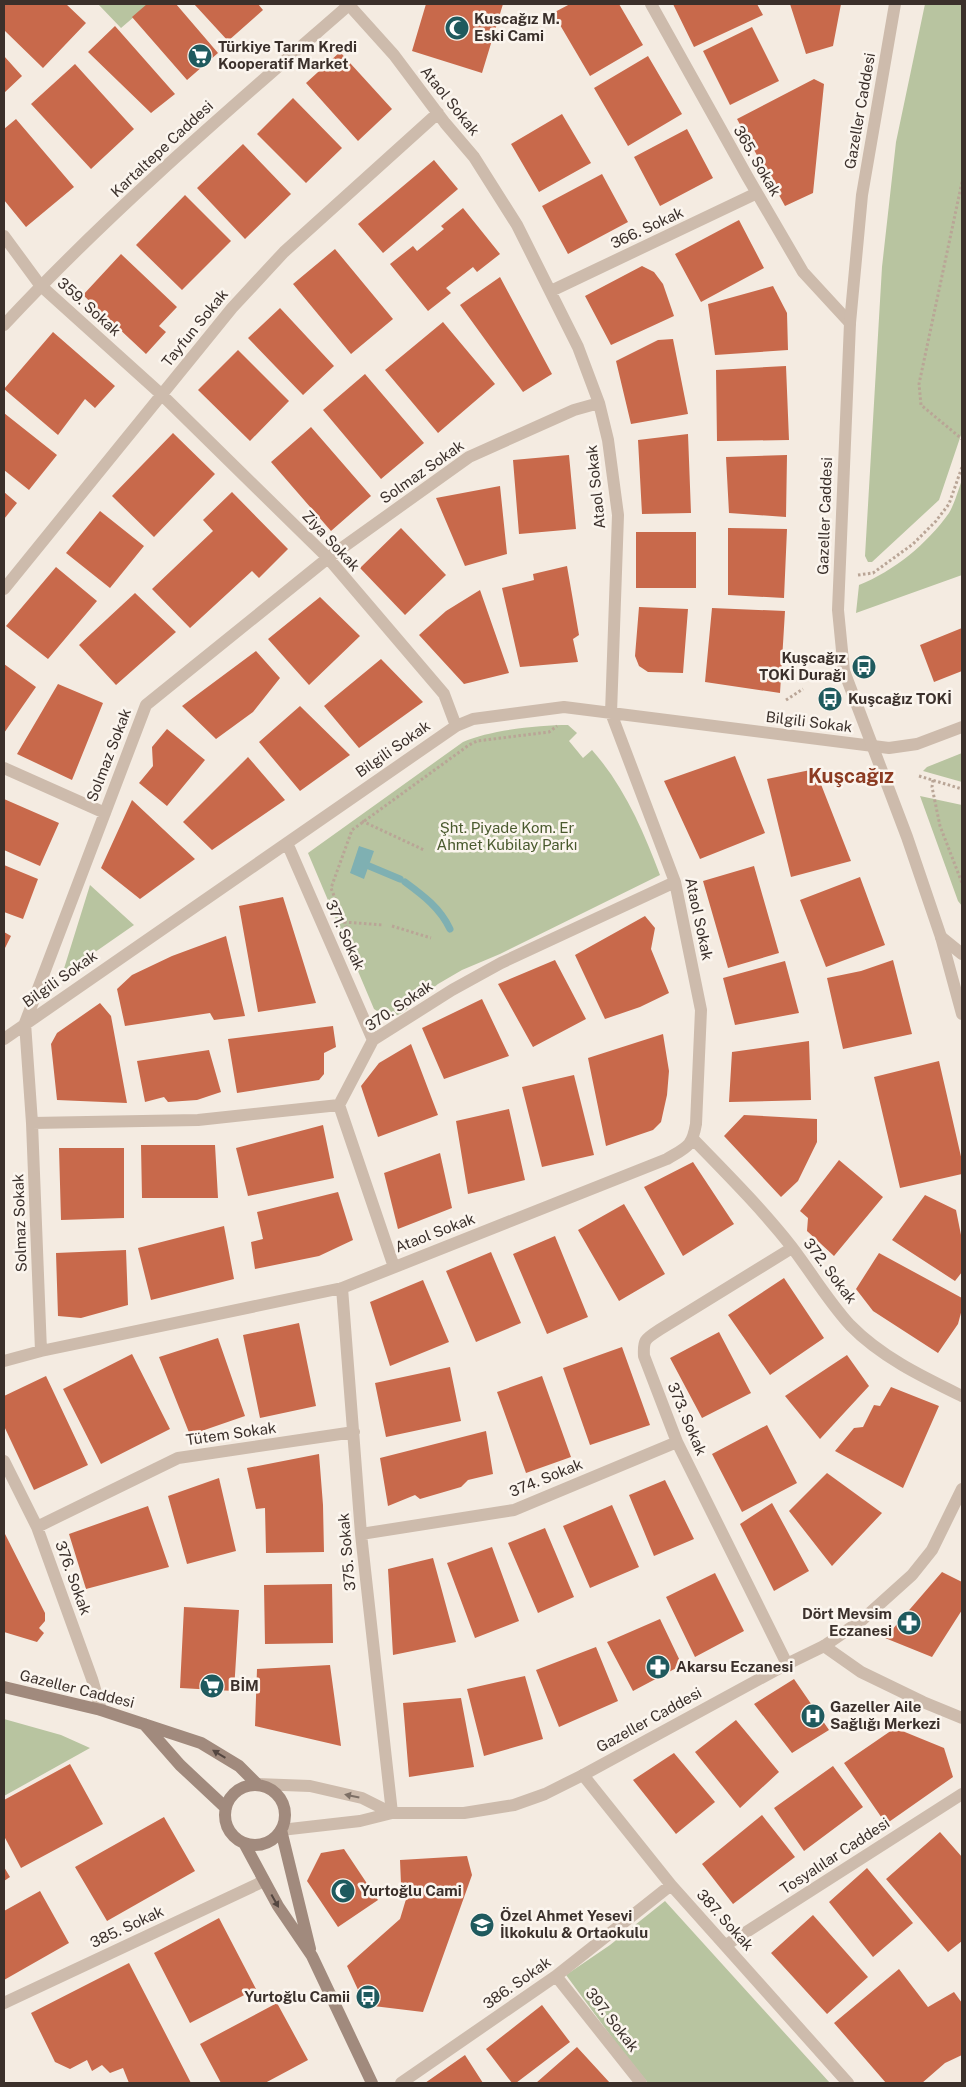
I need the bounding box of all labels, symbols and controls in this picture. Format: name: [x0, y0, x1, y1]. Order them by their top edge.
place label: Kuscağız M. Eski Cami: [474, 10, 560, 44]
mosque icon: Kuscağız M. Eski Cami: [444, 15, 470, 41]
place label: Türkiye Tarım Kredi Kooperatif Market: [218, 38, 357, 72]
supermarket icon: Türkiye Tarım Kredi Kooperatif Market: [187, 43, 213, 69]
street label: Gazeller Caddesi: [841, 52, 878, 170]
street label: Ataol Sokak: [417, 63, 483, 139]
street label: Kartaltepe Caddesi: [107, 97, 216, 200]
street label: 365. Sokak: [730, 122, 784, 199]
street label: 366. Sokak: [608, 203, 686, 252]
street label: 359. Sokak: [54, 274, 124, 339]
street label: Tayfun Sokak: [158, 286, 231, 370]
street label: Solmaz Sokak: [376, 436, 467, 507]
street label: Ataol Sokak: [583, 444, 608, 530]
street label: Gazeller Caddesi: [814, 457, 835, 575]
street label: Ziya Sokak: [299, 507, 364, 574]
place label: Kuşcağız TOKİ Durağı: [759, 649, 846, 683]
bus stop icon: Kuşcağız TOKİ Durağı: [851, 654, 877, 680]
bus stop icon: Kuşcağız TOKİ: [817, 686, 843, 712]
place label: Kuşcağız TOKİ: [848, 690, 952, 707]
street label: Solmaz Sokak: [83, 706, 134, 804]
street label: Bilgili Sokak: [765, 708, 853, 735]
street label: Bilgili Sokak: [352, 717, 433, 781]
district label: Kuşcağız: [808, 764, 894, 788]
park label: Şht. Piyade Kom. Er Ahmet Kubilay Parkı: [437, 819, 578, 853]
street label: Ataol Sokak: [682, 876, 717, 962]
street label: 371. Sokak: [322, 897, 368, 973]
street label: Bilgili Sokak: [19, 947, 100, 1011]
street label: 370. Sokak: [362, 977, 436, 1034]
street label: Solmaz Sokak: [9, 1173, 30, 1273]
street label: Ataol Sokak: [393, 1210, 477, 1256]
street label: 372. Sokak: [800, 1235, 861, 1307]
street label: 373. Sokak: [664, 1380, 710, 1458]
street label: Tütem Sokak: [185, 1419, 277, 1448]
street label: 374. Sokak: [507, 1455, 585, 1500]
street label: 375. Sokak: [335, 1512, 358, 1592]
street label: 376. Sokak: [52, 1538, 95, 1617]
place label: Dört Mevsim Eczanesi: [802, 1605, 892, 1639]
pharmacy icon: Dört Mevsim Eczanesi: [896, 1610, 922, 1636]
pharmacy icon: Akarsu Eczanesi: [645, 1654, 671, 1680]
place label: Akarsu Eczanesi: [676, 1658, 793, 1675]
street label: Gazeller Caddesi: [18, 1666, 136, 1711]
supermarket icon: BİM: [199, 1673, 225, 1699]
place label: BİM: [230, 1677, 259, 1694]
street label: Gazeller Caddesi: [593, 1684, 704, 1755]
place label: Gazeller Aile Sağlığı Merkezi: [830, 1698, 940, 1732]
hospital icon: Gazeller Aile Sağlığı Merkezi: [800, 1703, 826, 1729]
one-way arrow: [212, 1750, 226, 1759]
one-way arrow: [344, 1792, 360, 1800]
street label: Tosyalılar Caddesi: [777, 1814, 892, 1897]
mosque icon: Yurtoğlu Cami: [330, 1878, 356, 1904]
place label: Yurtoğlu Cami: [360, 1882, 462, 1899]
street label: 387. Sokak: [693, 1886, 757, 1954]
one-way arrow: [271, 1894, 279, 1909]
street label: 385. Sokak: [87, 1902, 166, 1951]
place label: Özel Ahmet Yesevi İlkokulu & Ortaokulu: [500, 1907, 648, 1941]
school or university icon: Özel Ahmet Yesevi İlkokulu & Ortaokulu: [469, 1912, 495, 1938]
street label: 386. Sokak: [480, 1953, 554, 2012]
bus stop icon: Yurtoğlu Camii: [355, 1984, 381, 2010]
street label: 397. Sokak: [582, 1984, 643, 2055]
place label: Yurtoğlu Camii: [244, 1988, 350, 2005]

